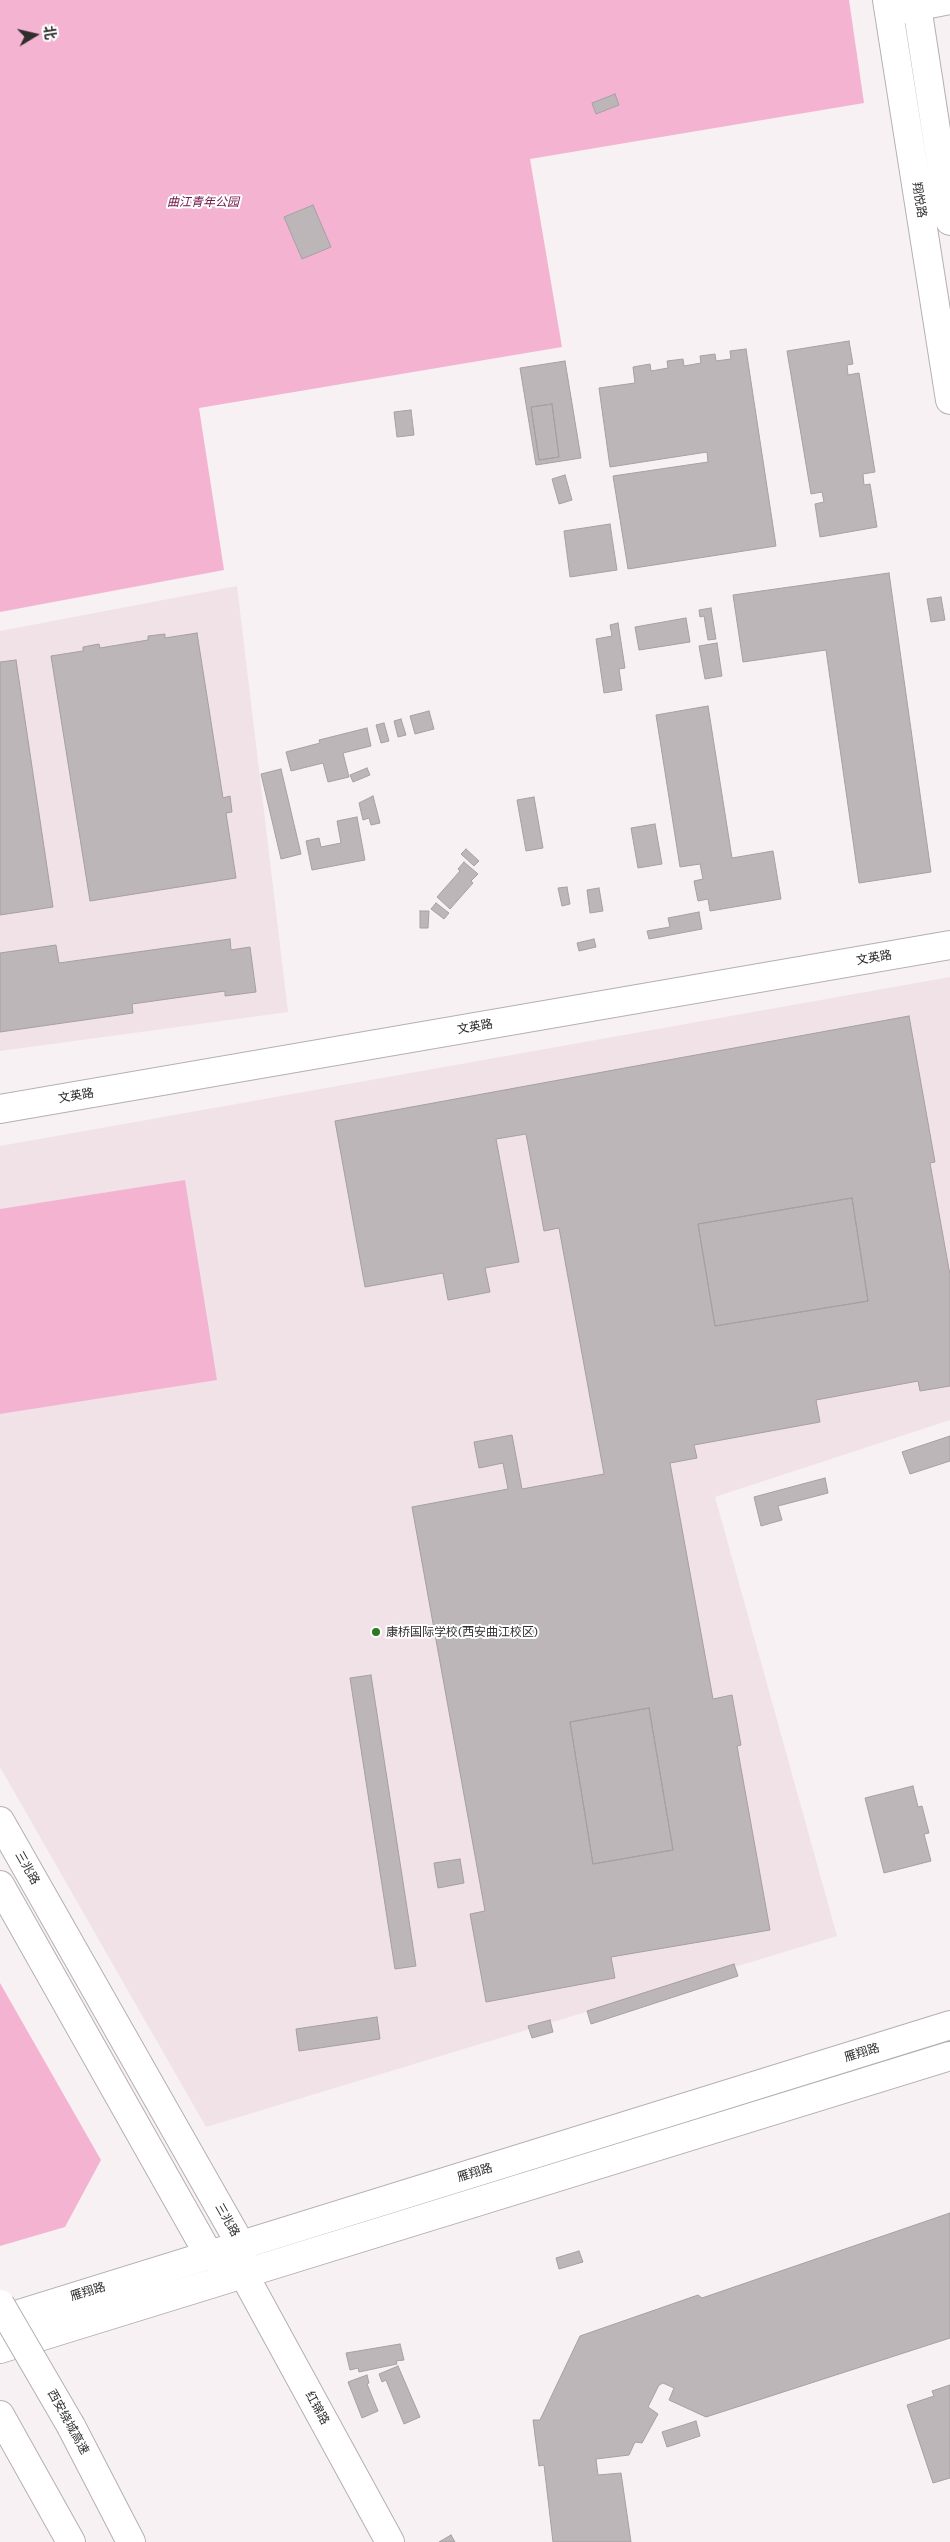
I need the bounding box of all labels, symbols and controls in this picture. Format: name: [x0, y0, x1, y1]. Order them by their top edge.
north arrow: [10, 10, 60, 60]
text: 北: [41, 24, 59, 41]
street label: 翔悦路: [909, 181, 929, 219]
park label: 曲江青年公园: [167, 195, 239, 209]
street label: 文英路: [855, 948, 893, 968]
street label: 文英路: [456, 1017, 494, 1037]
street label: 文英路: [57, 1086, 95, 1106]
place label: 康桥国际学校(西安曲江校区): [386, 1625, 538, 1639]
marker: 康桥国际学校(西安曲江校区): [370, 1626, 382, 1638]
street label: 三兆路: [12, 1849, 42, 1887]
street label: 雁翔路: [843, 2041, 881, 2065]
street label: 雁翔路: [456, 2161, 494, 2185]
street label: 三兆路: [212, 2201, 242, 2239]
street label: 雁翔路: [69, 2280, 107, 2304]
street label: 西安绕城高速: [44, 2387, 92, 2457]
street label: 红锦路: [302, 2389, 332, 2427]

